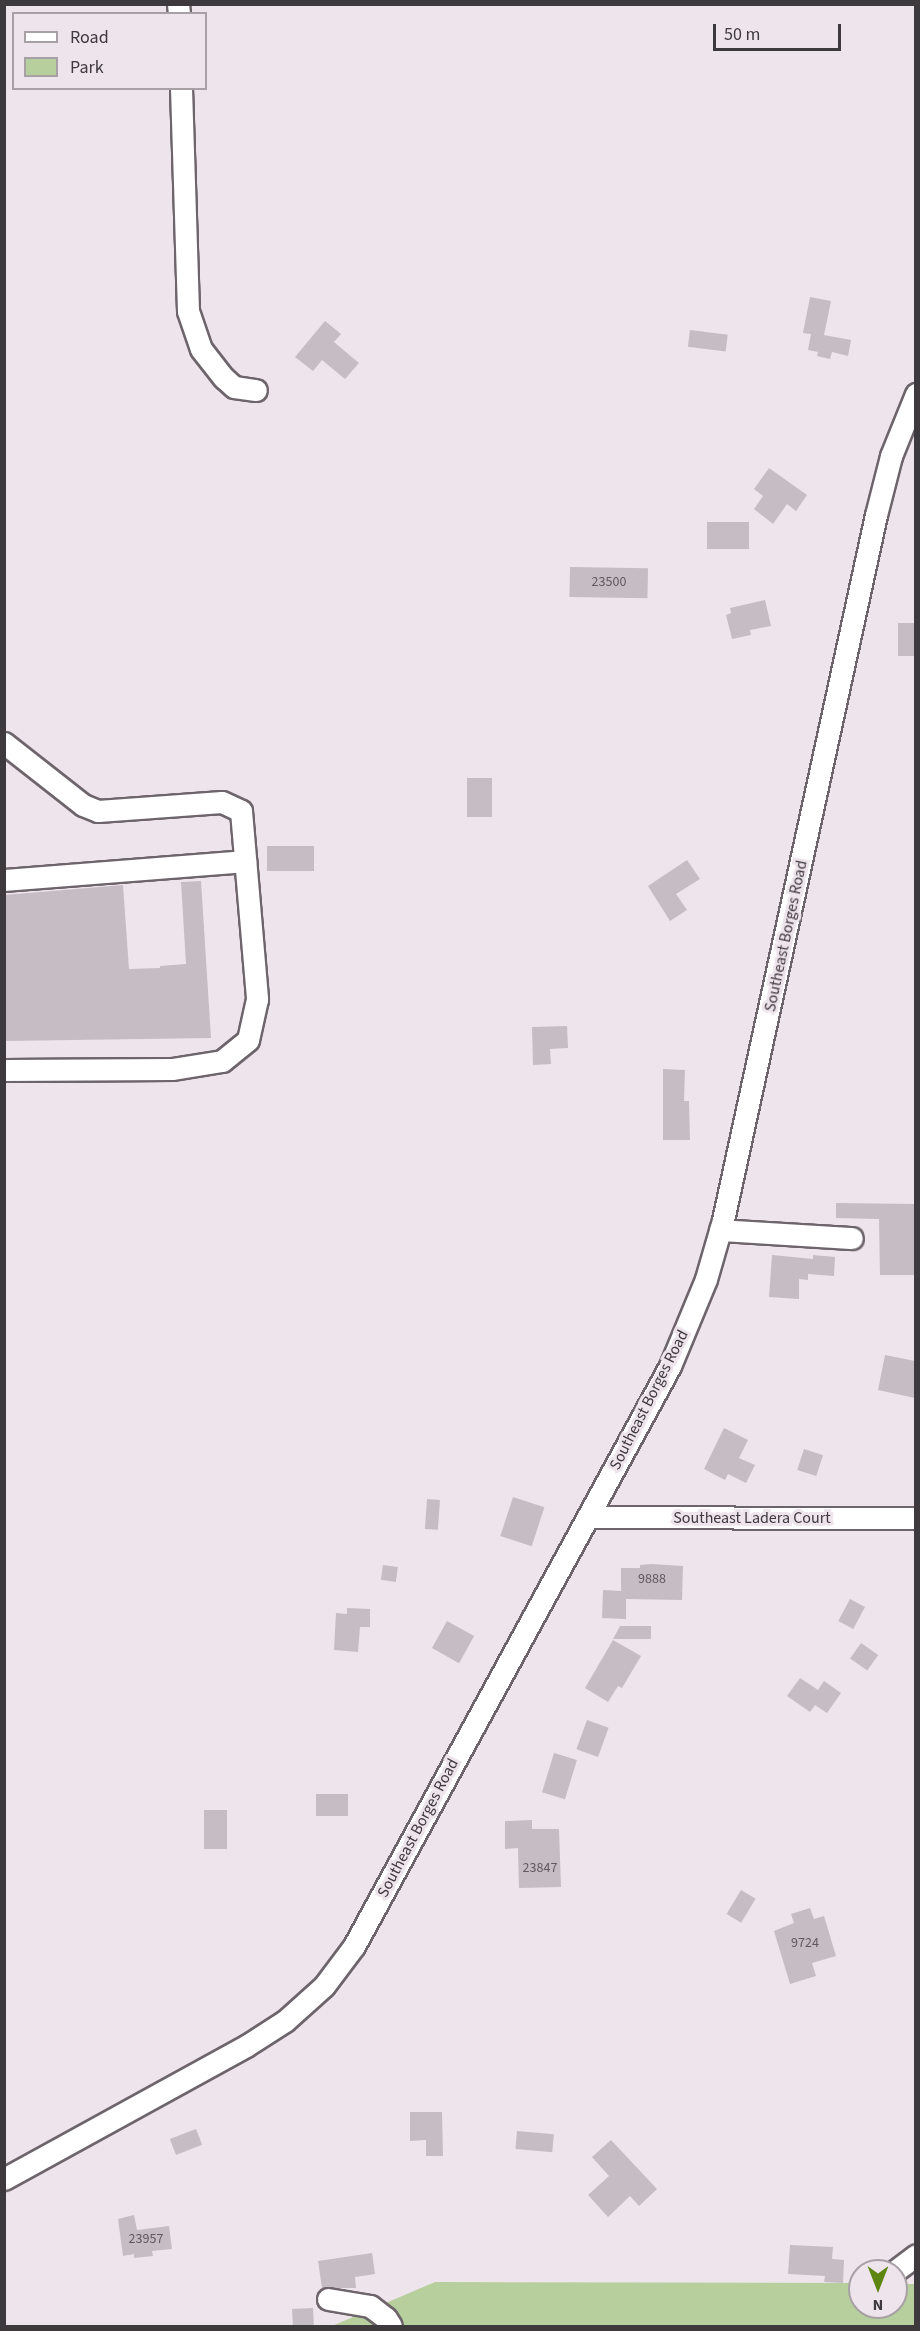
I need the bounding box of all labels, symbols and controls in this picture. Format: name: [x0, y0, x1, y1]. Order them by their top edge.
legend: [12, 12, 207, 90]
scale bar: [716, 12, 844, 50]
text: 50 m: [724, 22, 760, 47]
text: Road: [70, 25, 109, 50]
text: Park: [70, 55, 104, 80]
house number: 23500: [592, 574, 626, 590]
street label: Southeast Borges Road: [761, 859, 811, 1013]
street label: Southeast Borges Road: [605, 1327, 693, 1473]
street label: Southeast Ladera Court: [673, 1508, 831, 1528]
house number: 9888: [638, 1571, 666, 1587]
street label: Southeast Borges Road: [373, 1755, 463, 1901]
house number: 23847: [523, 1860, 557, 1876]
house number: 9724: [791, 1935, 819, 1951]
house number: 23957: [129, 2231, 163, 2247]
north arrow: [848, 2259, 908, 2319]
text: N: [873, 2294, 883, 2316]

